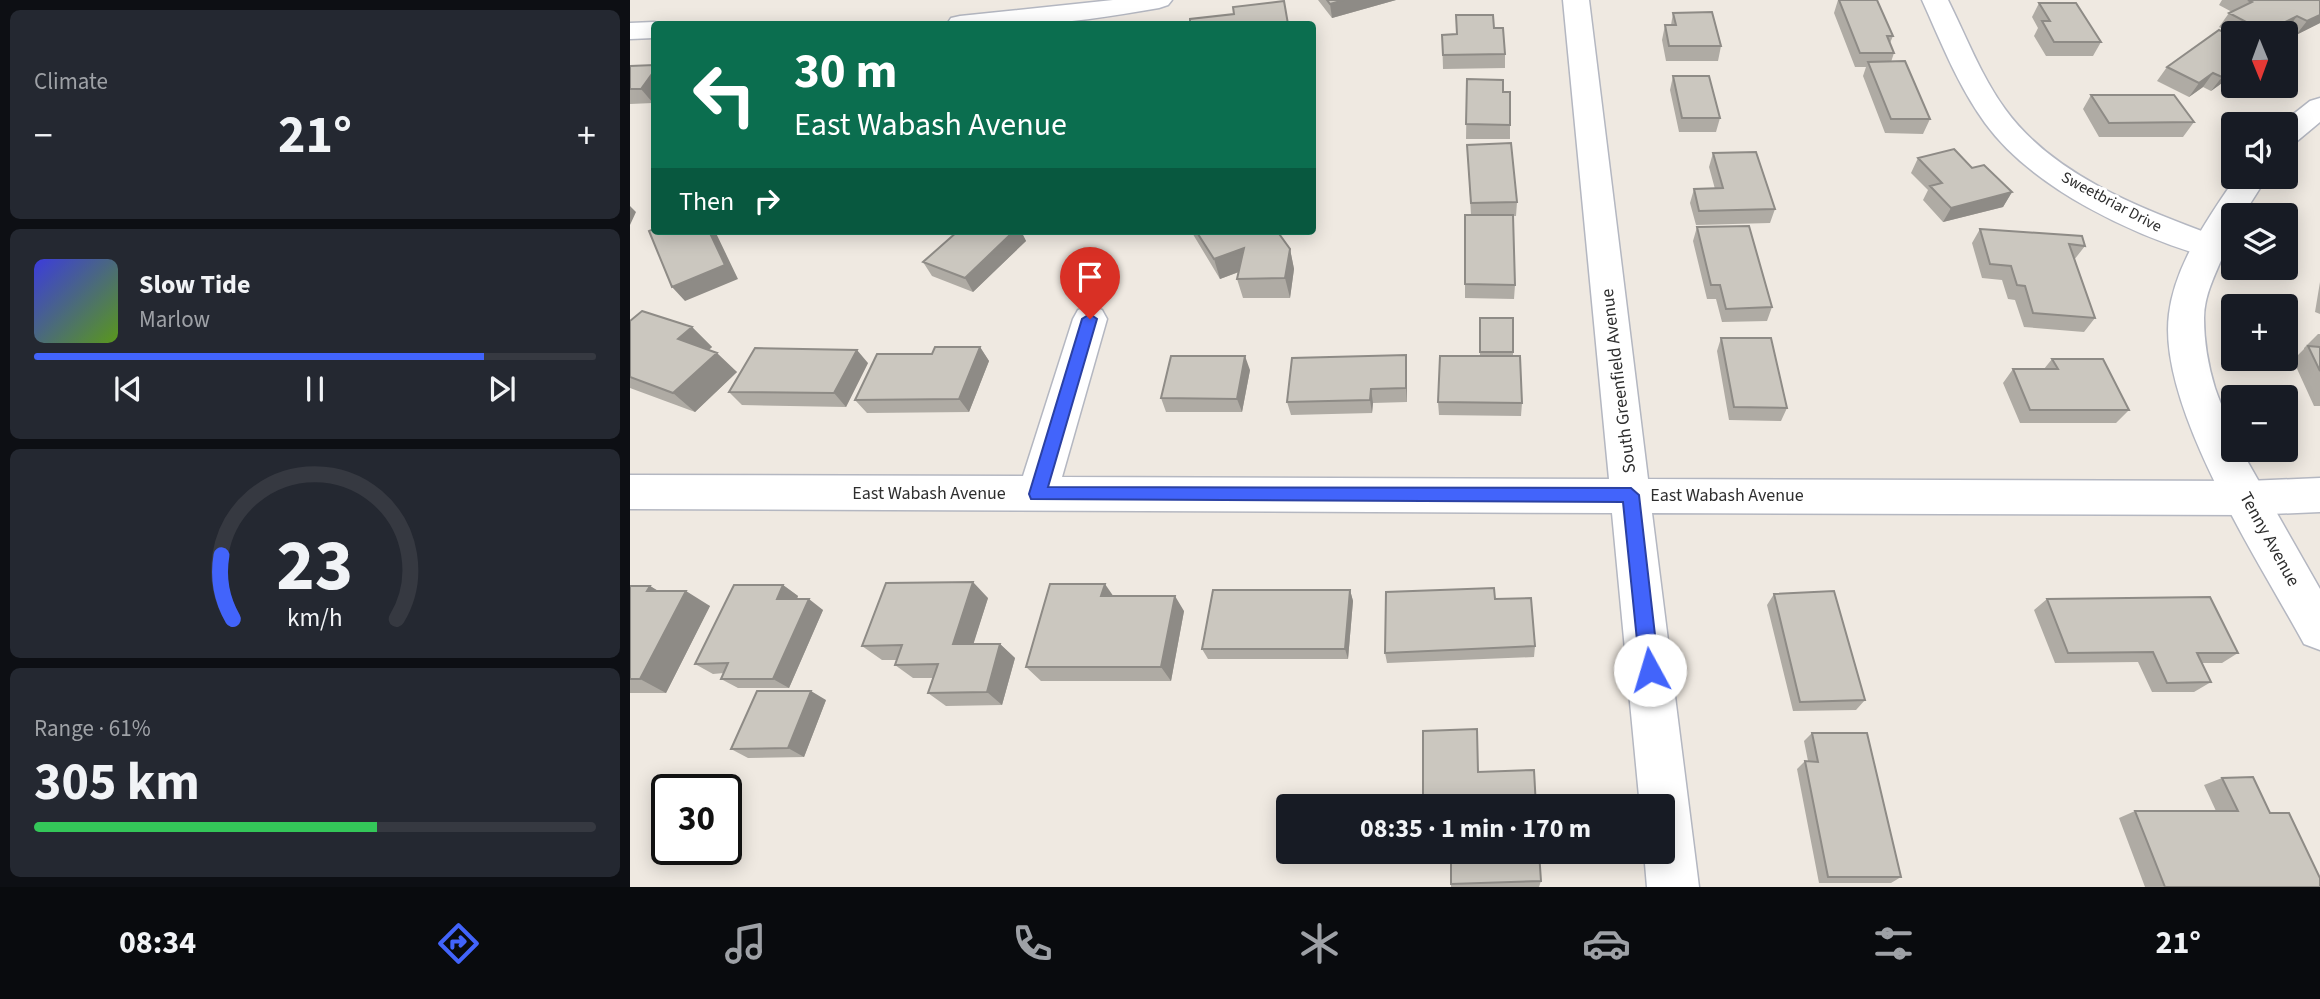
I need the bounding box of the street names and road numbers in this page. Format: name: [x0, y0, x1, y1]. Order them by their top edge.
street label: Sweetbriar Drive: [2057, 166, 2166, 238]
street label: South Greenfield Avenue: [1595, 287, 1642, 475]
street label: East Wabash Avenue: [852, 481, 1006, 506]
street label: East Wabash Avenue: [1650, 483, 1804, 508]
street label: Tenny Avenue: [2233, 487, 2306, 591]

